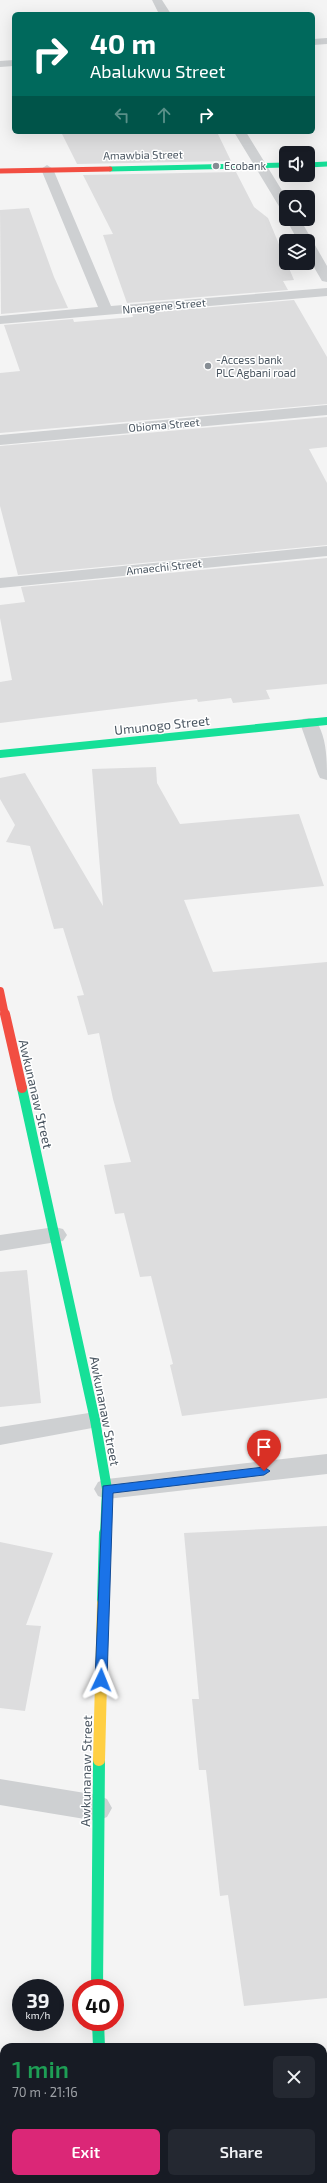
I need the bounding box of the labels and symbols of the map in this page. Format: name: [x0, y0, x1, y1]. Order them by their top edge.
street label: Amawbia Street: [103, 147, 183, 162]
place label: Ecobank: [224, 159, 266, 172]
marker: Ecobank: [211, 161, 221, 171]
street label: Nnengene Street: [122, 295, 206, 316]
place label: -Access bank PLC Agbani road: [216, 353, 296, 379]
marker: -Access bank PLC Agbani road: [203, 361, 213, 371]
street label: Obioma Street: [128, 415, 200, 434]
street label: Amaechi Street: [125, 556, 202, 577]
street label: Umunogo Street: [113, 712, 211, 738]
street label: Awkunanaw Street: [16, 1038, 56, 1150]
street label: Awkunanaw Street: [87, 1355, 124, 1467]
pin: [247, 1430, 281, 1471]
position arrow: [80, 1659, 122, 1701]
street label: Awkunanaw Street: [77, 1715, 95, 1827]
speed limit sign: 40: [72, 1979, 124, 2031]

